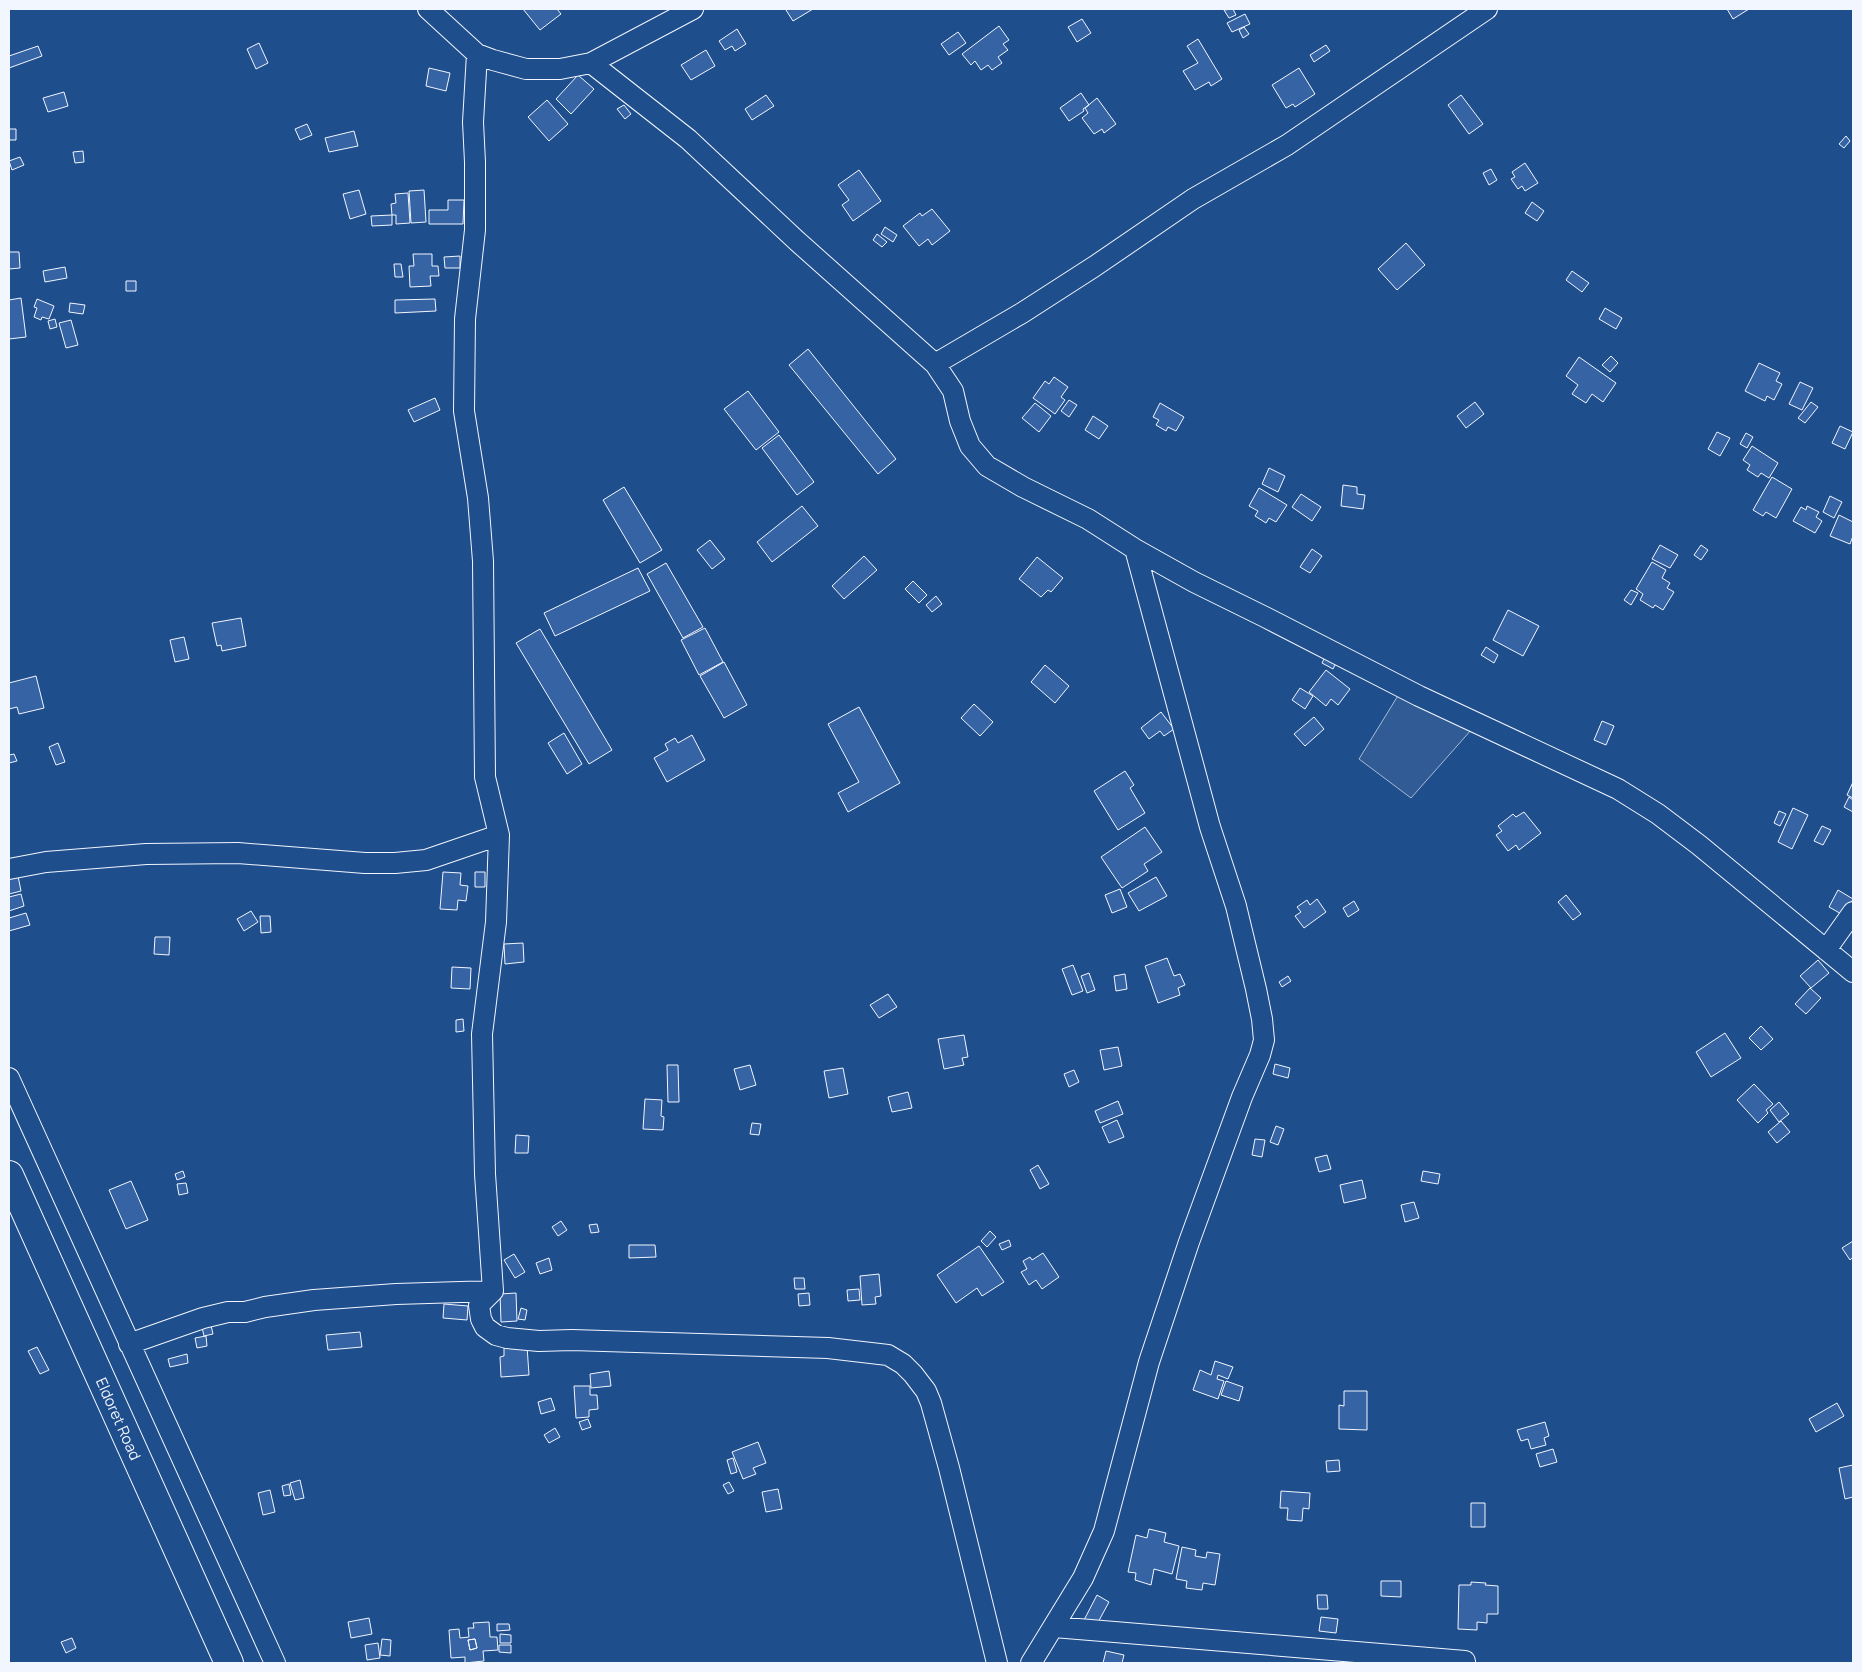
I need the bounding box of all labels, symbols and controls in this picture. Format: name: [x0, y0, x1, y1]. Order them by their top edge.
street label: Eldoret Road: [91, 1374, 146, 1463]

